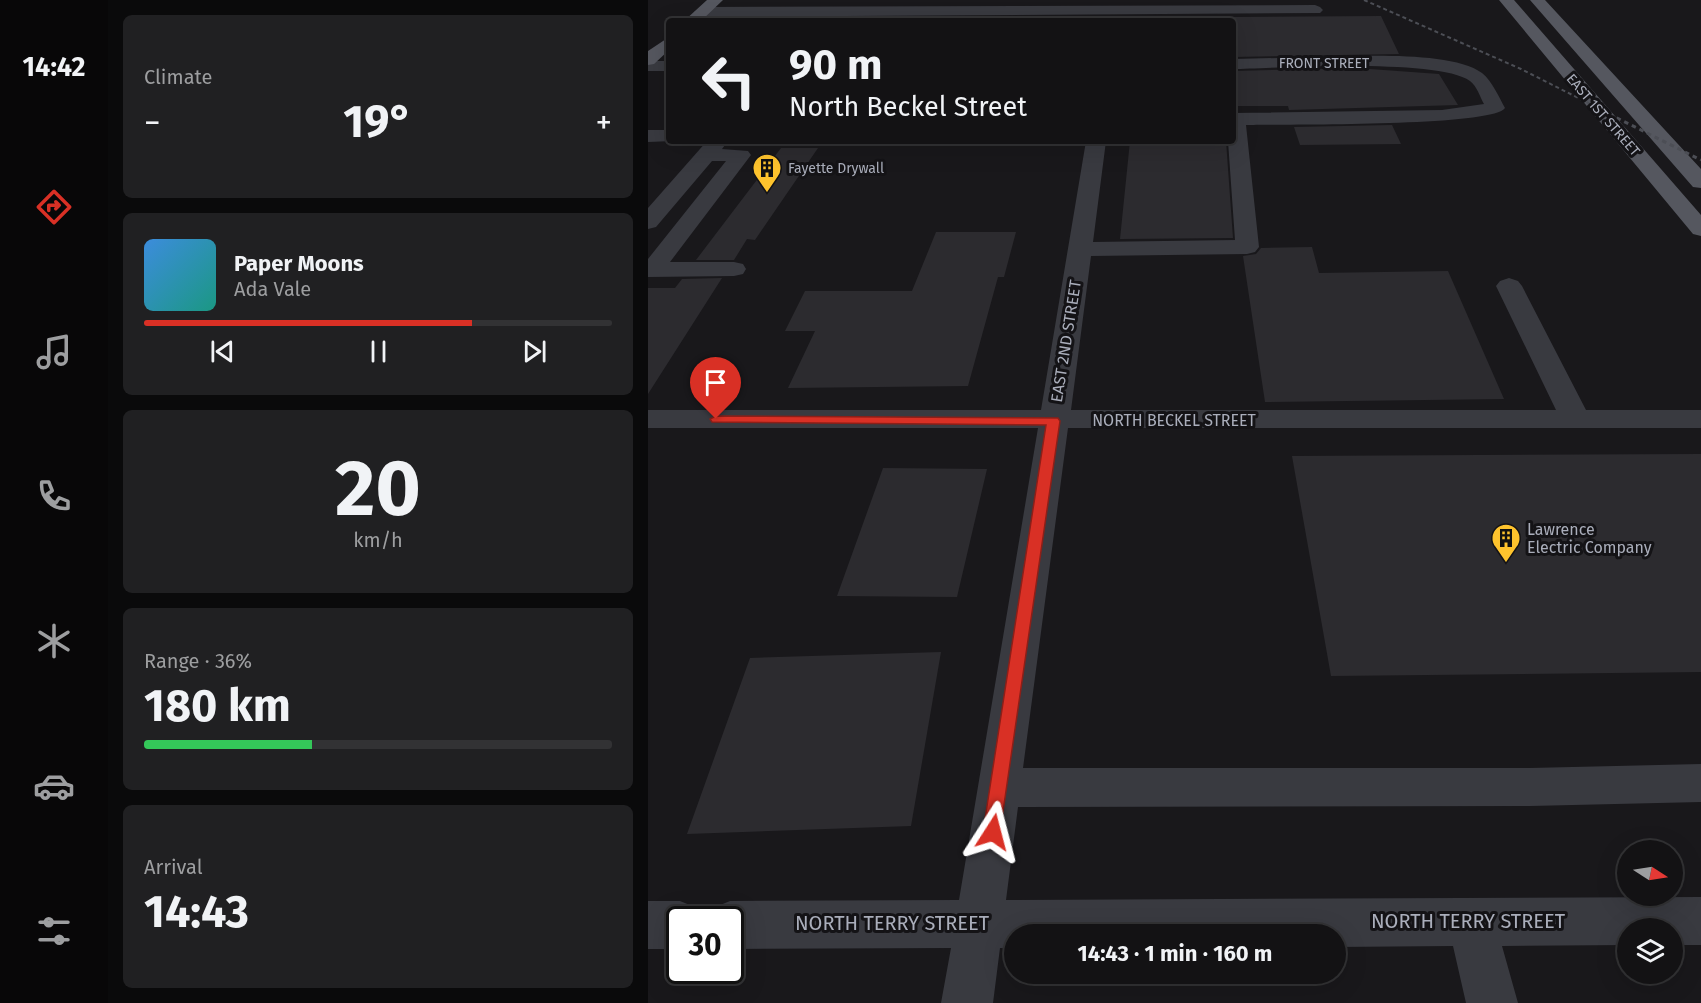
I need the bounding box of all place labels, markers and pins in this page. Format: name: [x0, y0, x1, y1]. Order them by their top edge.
building icon: Fayette Drywall: [751, 152, 783, 194]
place label: Fayette Drywall: [788, 160, 884, 177]
pin: [690, 357, 741, 419]
place label: Lawrence Electric Company: [1527, 520, 1652, 557]
building icon: Lawrence Electric Company: [1490, 522, 1522, 564]

